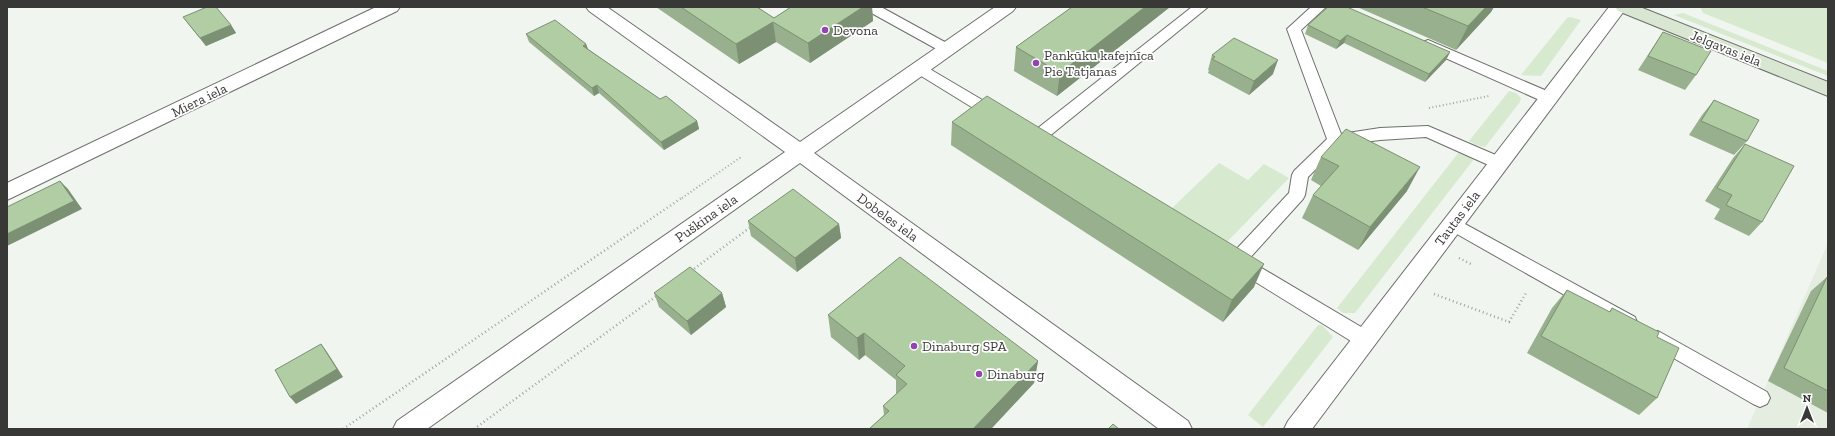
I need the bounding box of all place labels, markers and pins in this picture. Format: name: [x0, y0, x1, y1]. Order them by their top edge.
place label: Devona: [833, 22, 878, 39]
marker: Devona: [820, 25, 830, 35]
place label: Pankūku kafejnīca Pie Tatjanas: [1044, 47, 1154, 80]
marker: Pankūku kafejnīca Pie Tatjanas: [1031, 58, 1041, 68]
place label: Dinaburg SPA: [922, 338, 1007, 355]
marker: Dinaburg SPA: [909, 341, 919, 351]
place label: Dinaburg: [987, 366, 1045, 383]
marker: Dinaburg: [974, 369, 984, 379]

